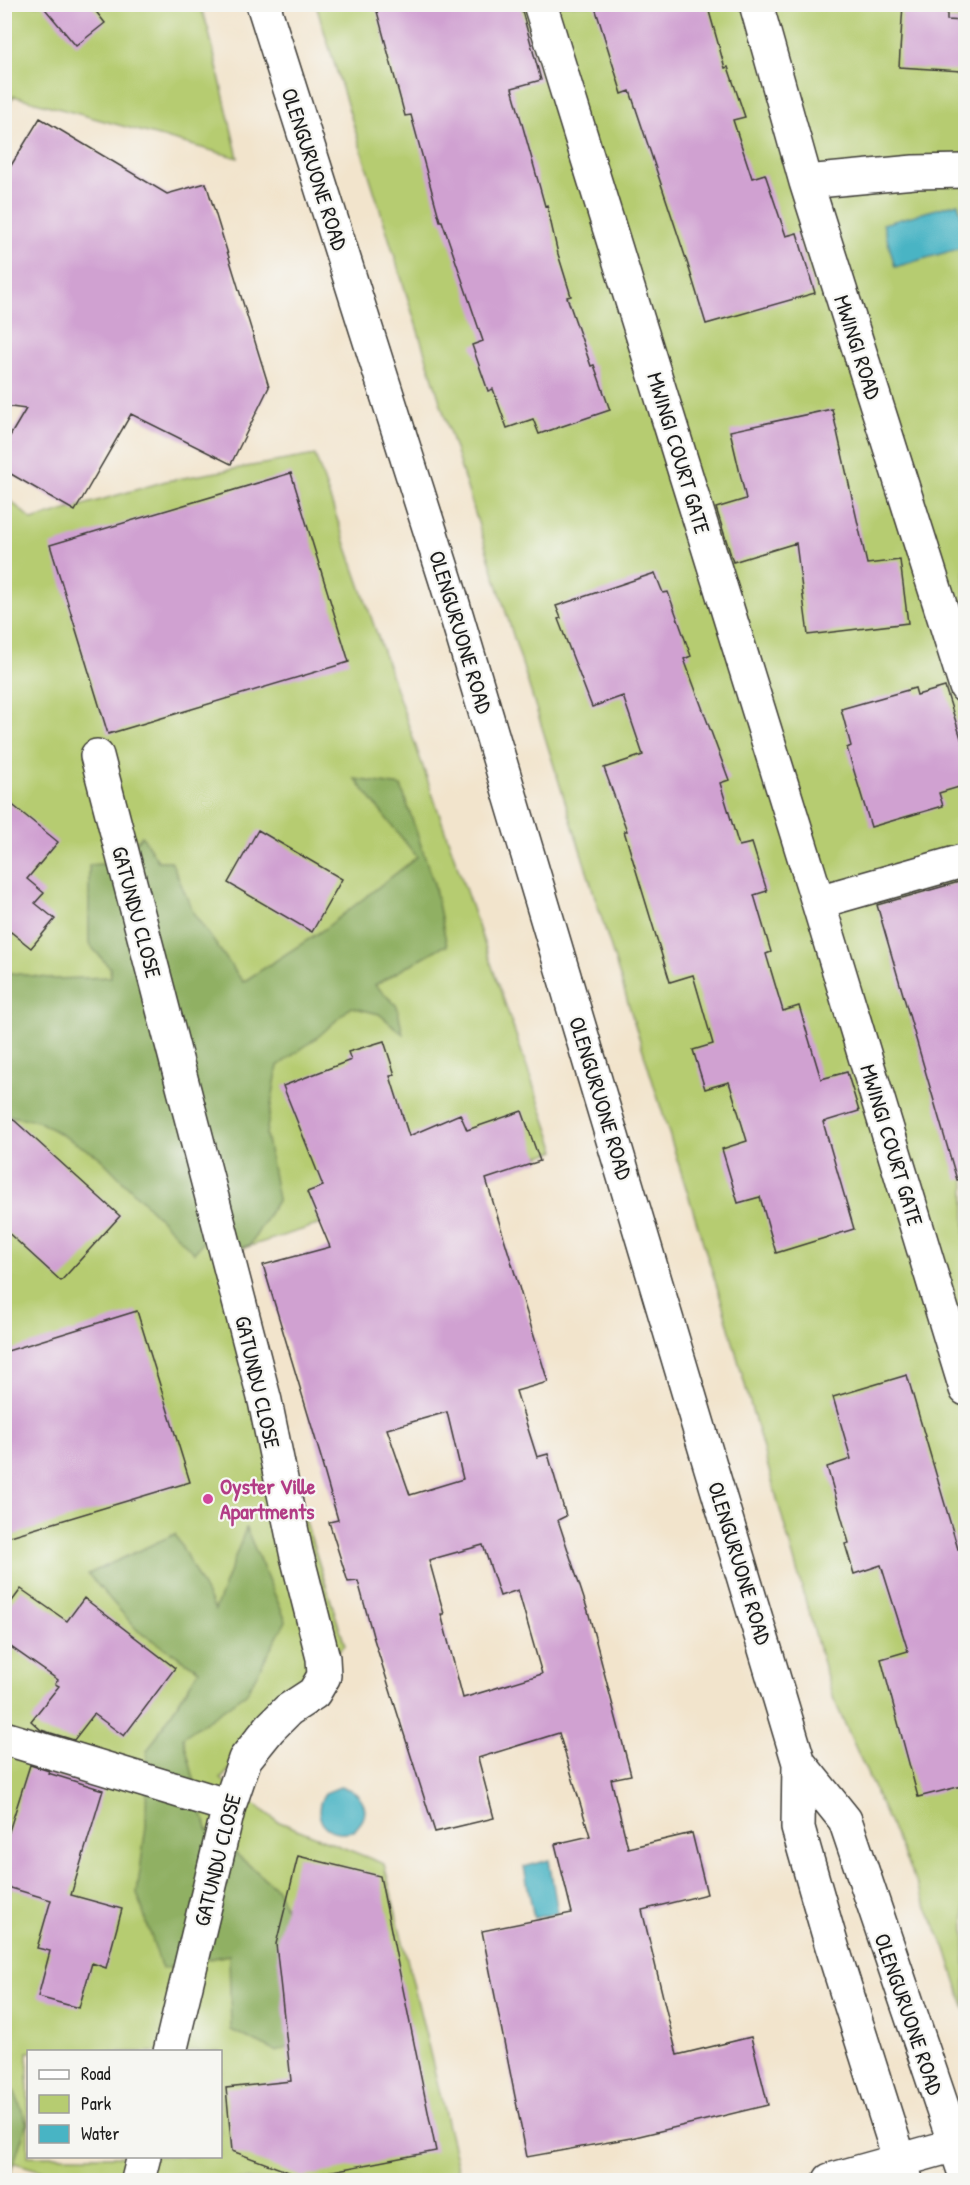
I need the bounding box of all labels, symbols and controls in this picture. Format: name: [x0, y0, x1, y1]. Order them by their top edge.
street label: OLENGURUONE ROAD: [275, 84, 356, 254]
street label: MWINGI ROAD: [827, 291, 889, 403]
street label: MWINGI COURT GATE: [640, 369, 718, 538]
street label: OLENGURUONE ROAD: [422, 547, 500, 718]
street label: GATUNDU CLOSE: [105, 843, 169, 981]
street label: OLENGURUONE ROAD: [562, 1013, 640, 1184]
street label: MWINGI COURT GATE: [853, 1061, 931, 1230]
street label: GATUNDU CLOSE: [228, 1313, 288, 1452]
place label: Oyster Ville Apartments: [220, 1471, 316, 1527]
street label: OLENGURUONE ROAD: [701, 1478, 779, 1649]
marker: Oyster Ville Apartments: [201, 1492, 215, 1506]
street label: GATUNDU CLOSE: [186, 1790, 248, 1929]
street label: OLENGURUONE ROAD: [867, 1929, 951, 2099]
legend: [27, 2050, 222, 2158]
text: Road: [81, 2061, 111, 2086]
text: Park: [81, 2091, 112, 2116]
text: Water: [81, 2121, 119, 2146]

